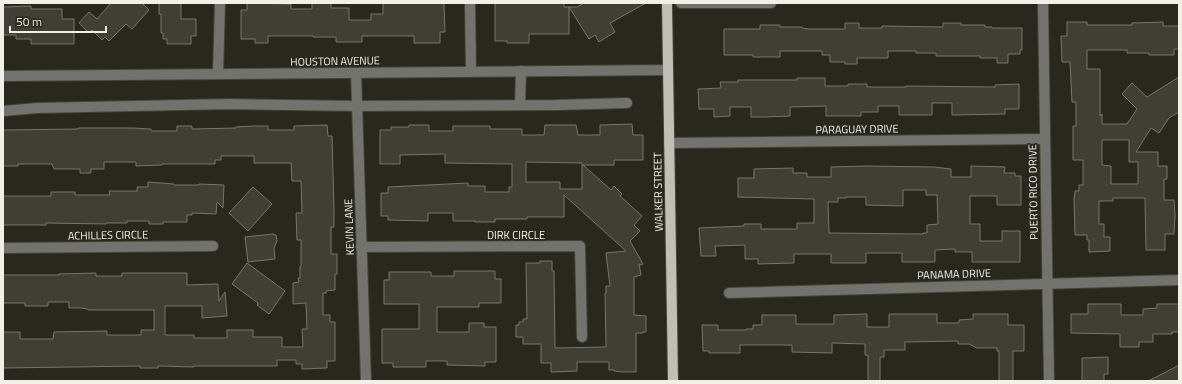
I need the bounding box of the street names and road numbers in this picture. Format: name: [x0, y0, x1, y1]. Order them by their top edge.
street label: HOUSTON AVENUE: [290, 52, 380, 70]
street label: PARAGUAY DRIVE: [815, 120, 899, 138]
street label: PUERTO RICO DRIVE: [1024, 144, 1042, 240]
street label: WALKER STREET: [649, 152, 667, 232]
street label: KEVIN LANE: [340, 198, 358, 256]
street label: ACHILLES CIRCLE: [68, 226, 148, 244]
street label: DIRK CIRCLE: [487, 227, 545, 243]
street label: PANAMA DRIVE: [917, 265, 991, 283]

